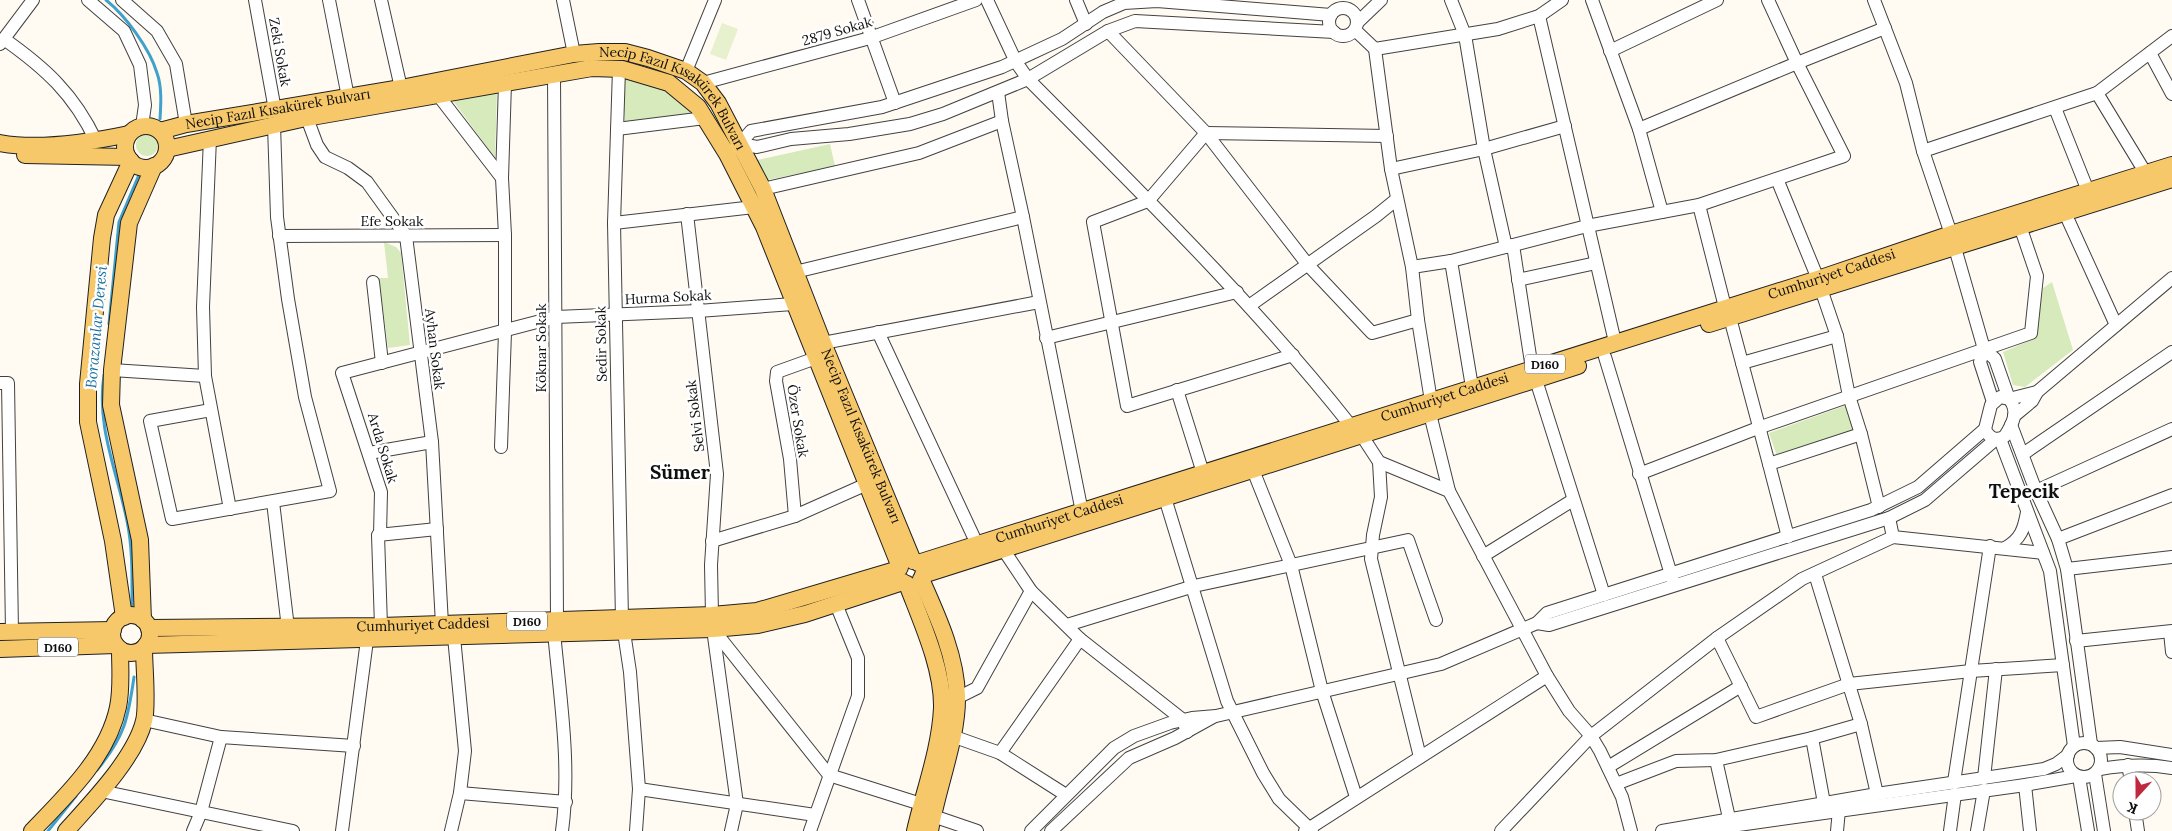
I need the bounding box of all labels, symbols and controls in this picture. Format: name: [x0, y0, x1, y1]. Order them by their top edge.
street label: 2879 Sokak: [800, 12, 875, 50]
street label: Zeki Sokak: [265, 16, 295, 88]
street label: Necip Fazıl Kısakürek Bulvarı: [599, 43, 750, 153]
street label: Necip Fazıl Kısakürek Bulvarı: [184, 84, 372, 133]
street label: Efe Sokak: [360, 212, 424, 230]
street label: Cumhuriyet Caddesi: [1765, 245, 1897, 303]
water label: Borazanlar Deresi: [81, 265, 111, 389]
street label: Hurma Sokak: [624, 286, 712, 308]
street label: Köknar Sokak: [532, 303, 550, 392]
street label: Sedir Sokak: [591, 305, 611, 382]
street label: Ayhan Sokak: [421, 306, 449, 391]
street label: Necip Fazıl Kısakürek Bulvarı: [817, 346, 905, 526]
road number: D160: [1525, 354, 1565, 374]
street label: Cumhuriyet Caddesi: [1378, 368, 1511, 425]
street label: Selvi Sokak: [682, 379, 708, 453]
street label: Özer Sokak: [783, 383, 813, 459]
street label: Arda Sokak: [364, 410, 402, 486]
district label: Sümer: [650, 460, 710, 484]
district label: Tepecik: [1989, 479, 2059, 503]
street label: Cumhuriyet Caddesi: [993, 490, 1125, 547]
road number: D160: [507, 612, 547, 630]
street label: Cumhuriyet Caddesi: [356, 613, 490, 635]
road number: D160: [38, 638, 78, 656]
north arrow: [2112, 771, 2162, 821]
text: K: [2124, 798, 2140, 818]

